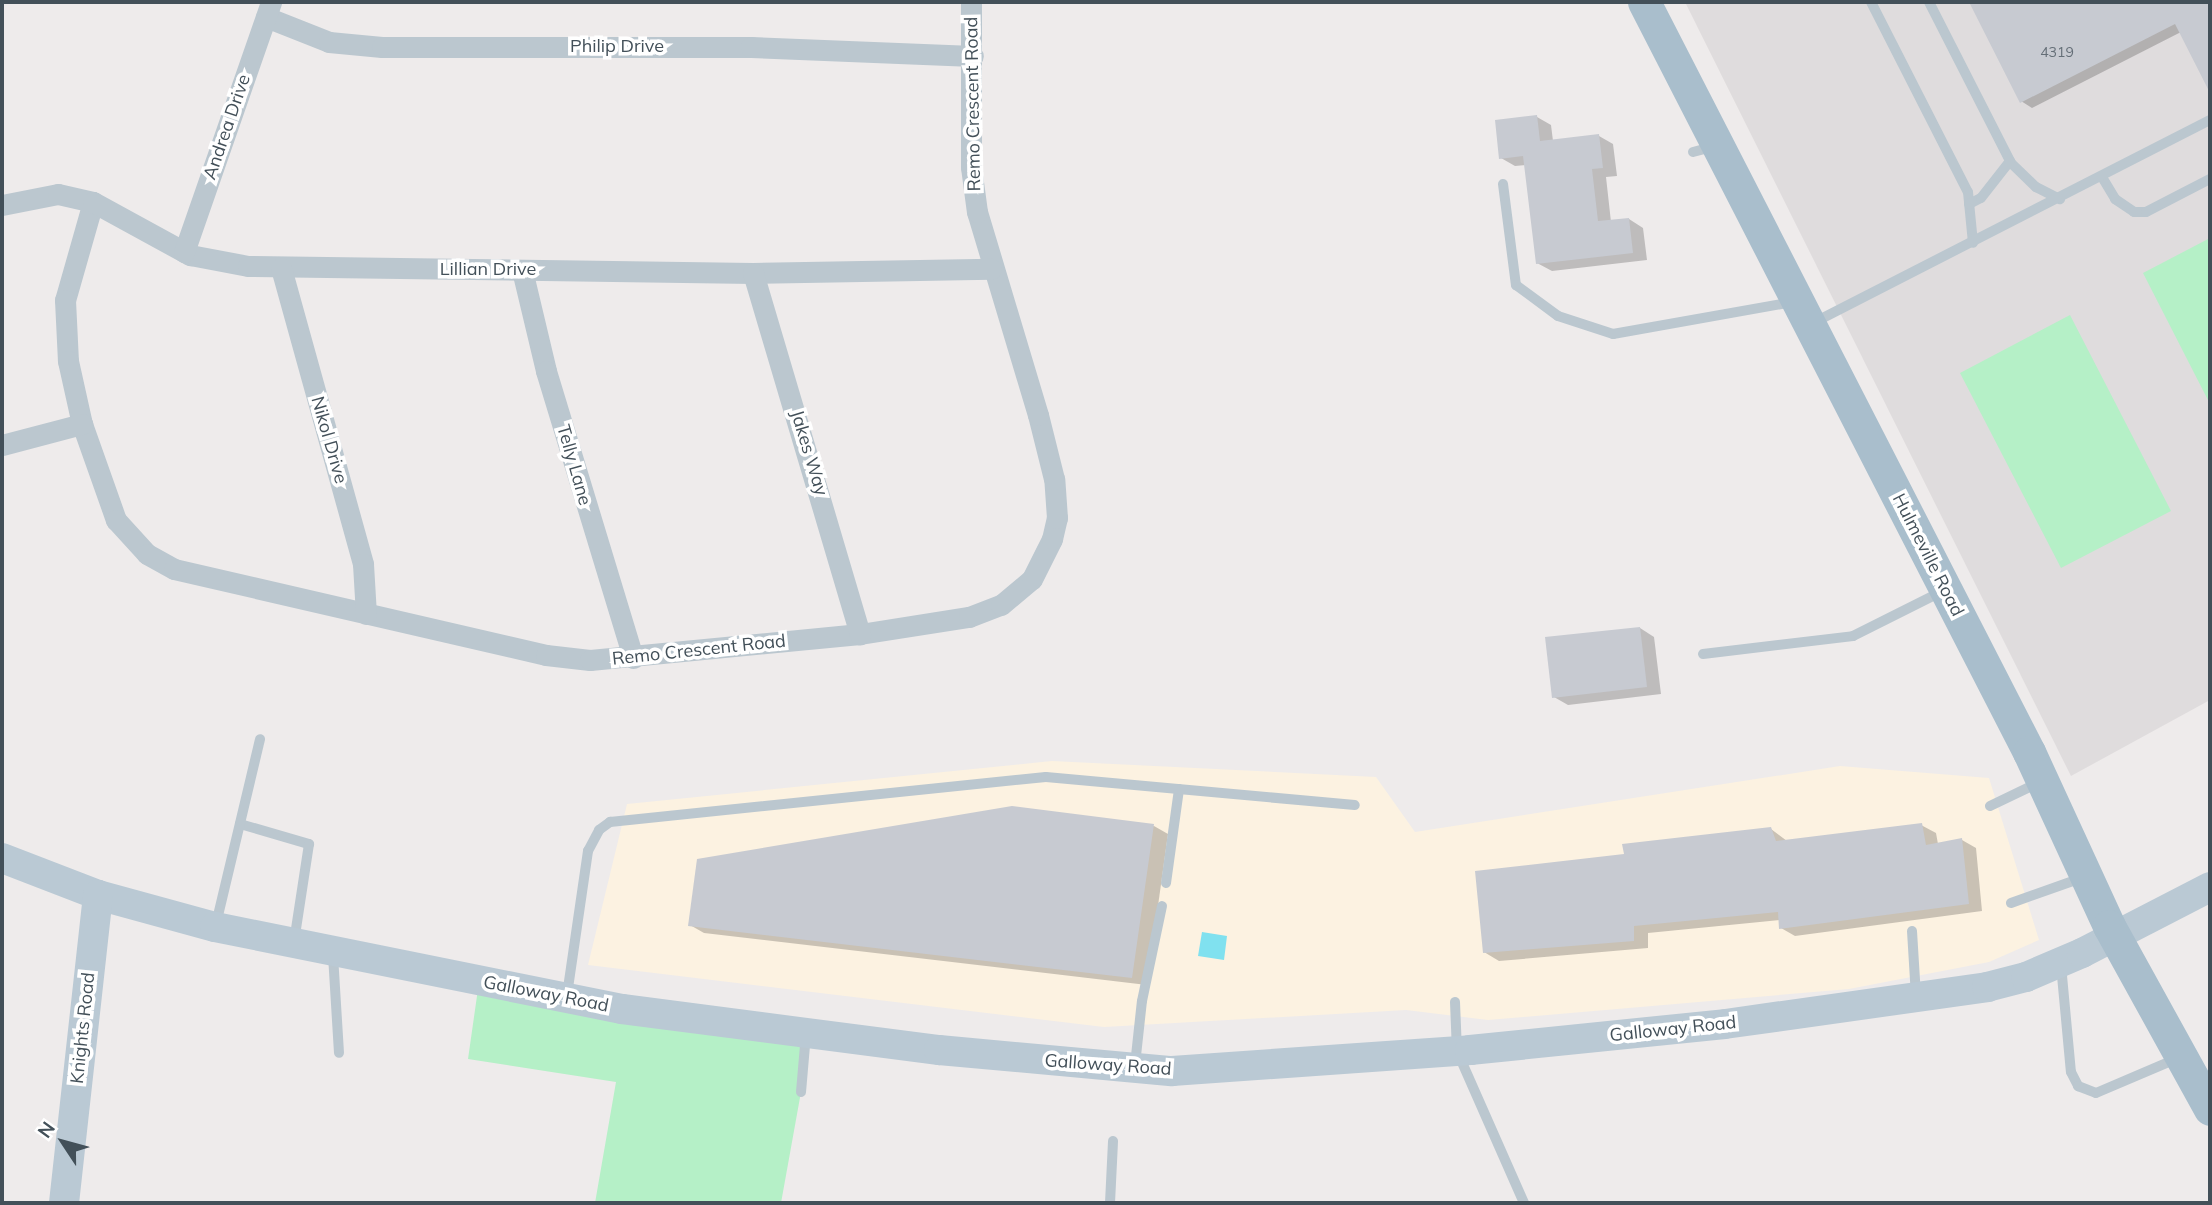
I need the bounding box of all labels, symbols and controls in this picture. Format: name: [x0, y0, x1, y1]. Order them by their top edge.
street label: Remo Crescent Road: [961, 17, 985, 191]
street label: Philip Drive: [570, 35, 664, 57]
house number: 4319: [2040, 44, 2074, 60]
street label: Andrea Drive: [199, 72, 255, 182]
street label: Lillian Drive: [440, 258, 536, 280]
street label: Nikol Drive: [306, 394, 352, 486]
street label: Jakes Way: [786, 408, 832, 498]
street label: Telly Lane: [552, 422, 596, 508]
street label: Hulmeville Road: [1888, 490, 1968, 620]
street label: Remo Crescent Road: [611, 630, 787, 670]
street label: Knights Road: [66, 971, 100, 1085]
street label: Galloway Road: [481, 971, 611, 1017]
street label: Galloway Road: [1609, 1012, 1737, 1046]
street label: Galloway Road: [1044, 1050, 1172, 1080]
north arrow: [28, 1107, 98, 1177]
text: N: [32, 1117, 60, 1143]

